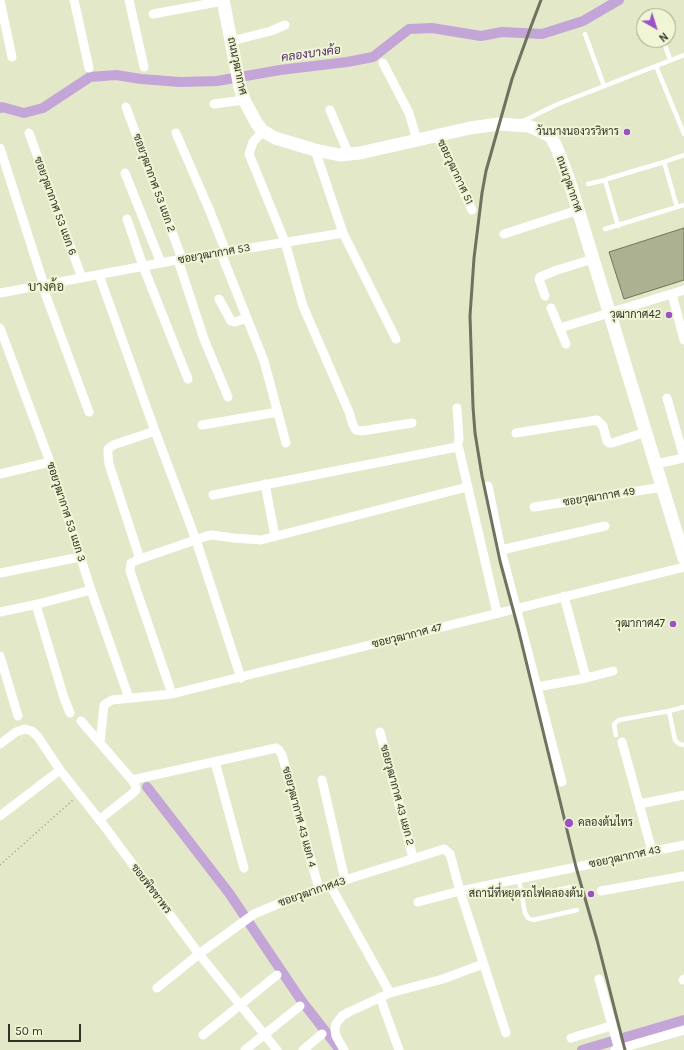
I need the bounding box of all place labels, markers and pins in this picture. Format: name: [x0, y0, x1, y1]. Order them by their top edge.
place label: วันนางนองวรวิหาร: [536, 125, 619, 139]
marker: วันนางนองวรวิหาร: [622, 127, 632, 137]
place label: วุฒากาศ42: [610, 308, 661, 322]
marker: วุฒากาศ42: [664, 310, 674, 320]
place label: วุฒากาศ47: [615, 617, 665, 631]
marker: วุฒากาศ47: [668, 619, 678, 629]
place label: คลองต้นไทร: [578, 816, 633, 830]
marker: คลองต้นไทร: [563, 817, 575, 829]
place label: สถานีที่หยุดรถไฟคลองต้น: [469, 887, 583, 901]
marker: สถานีที่หยุดรถไฟคลองต้น: [586, 889, 596, 899]

